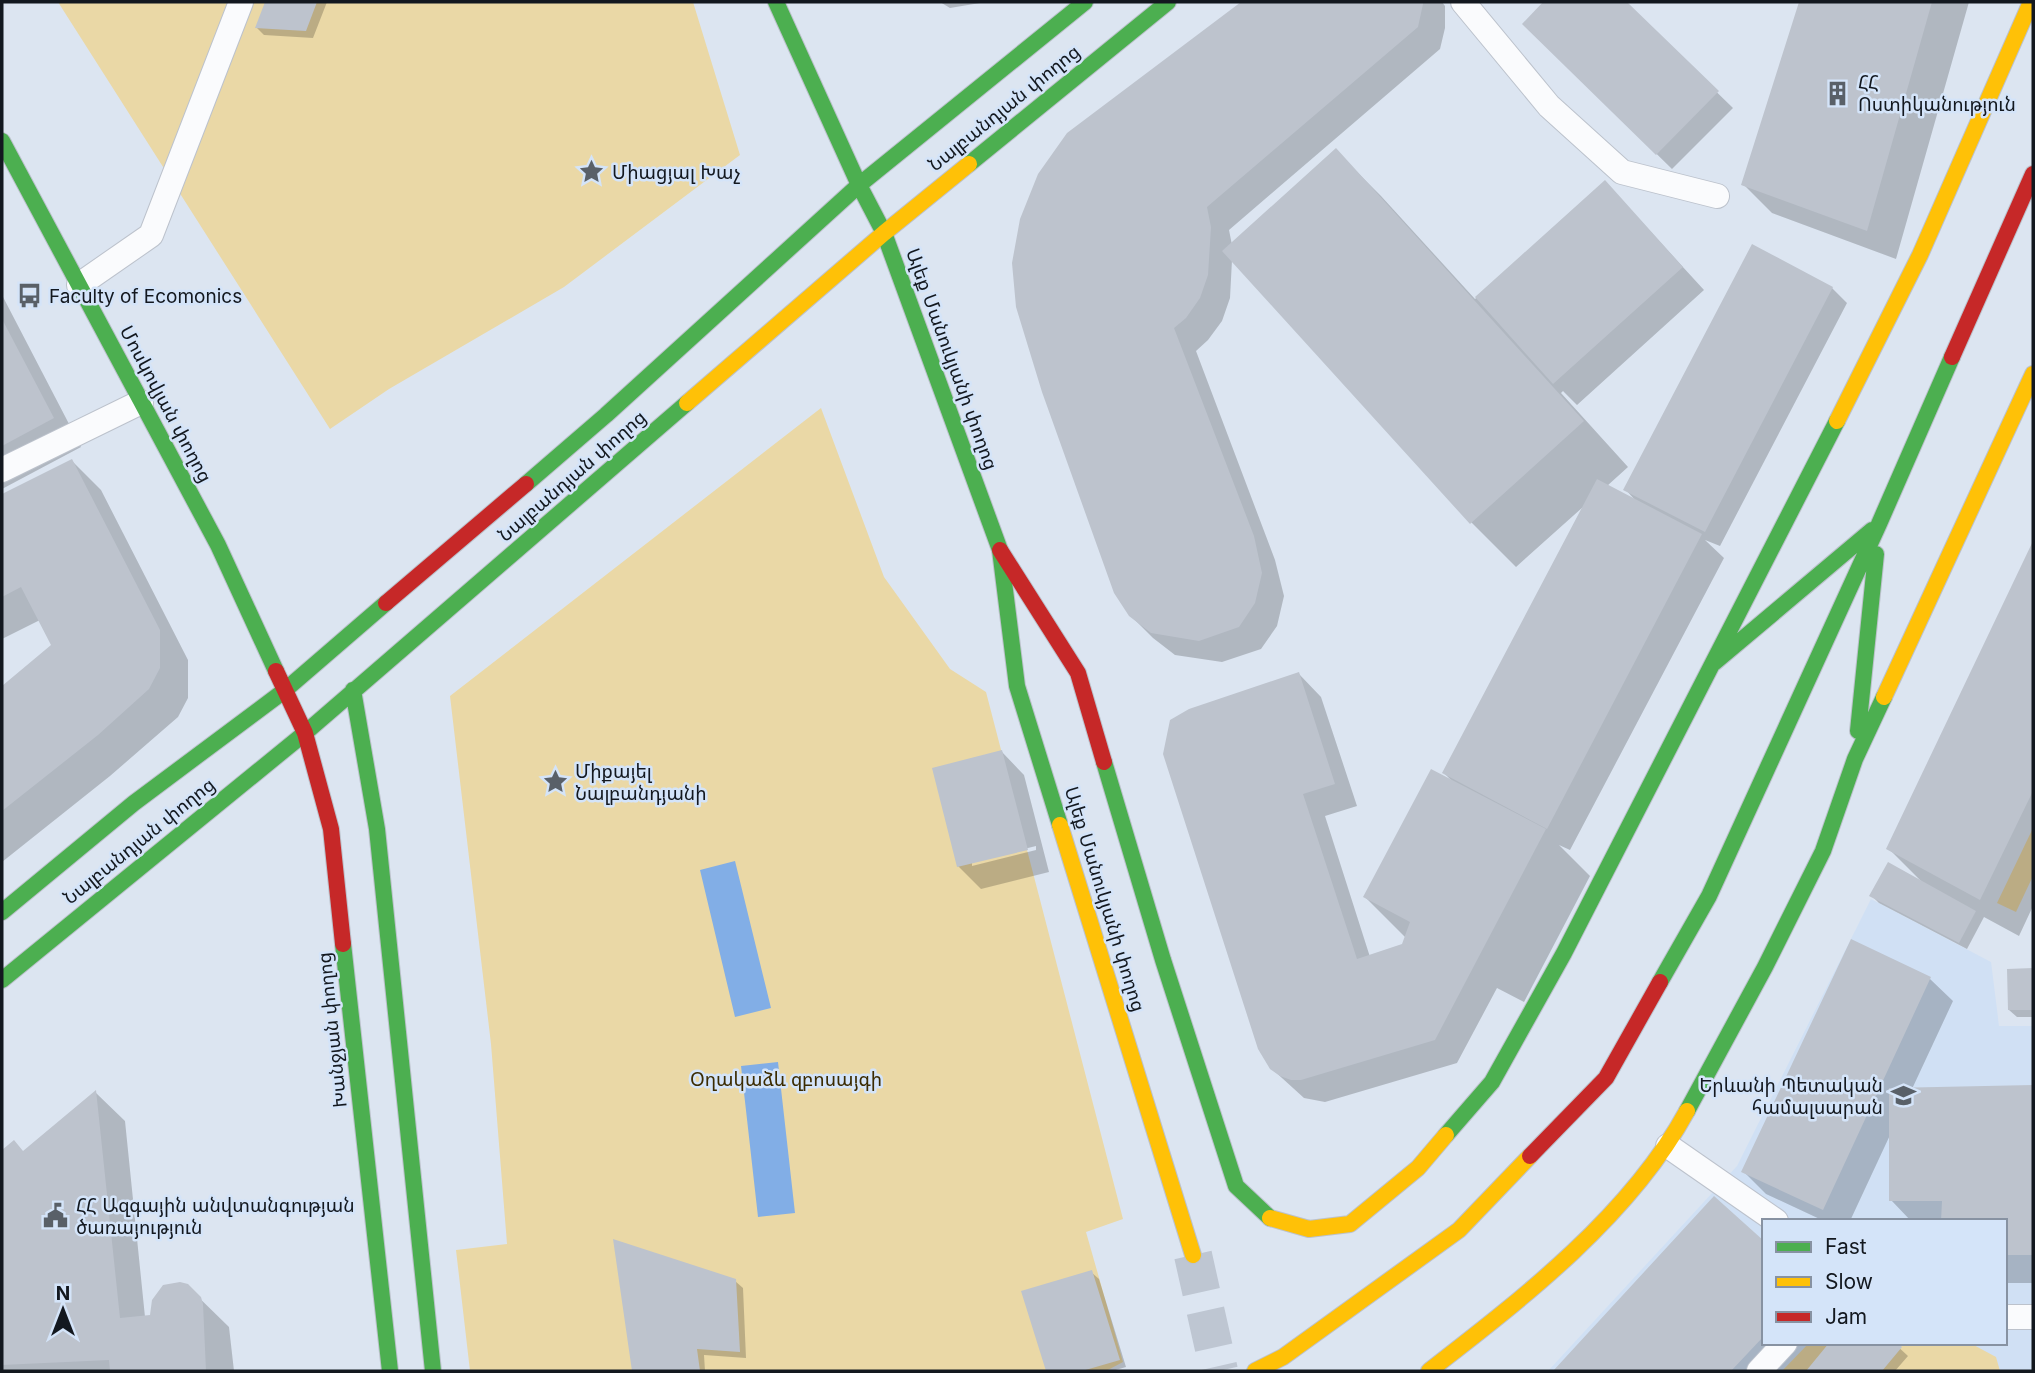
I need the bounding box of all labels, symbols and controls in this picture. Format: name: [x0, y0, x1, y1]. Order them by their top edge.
street label: Նալբանդյան փողոց: [924, 40, 1084, 176]
place label: ՀՀ Ոստիկանություն: [1858, 71, 2016, 116]
building icon: ՀՀ Ոստիկանություն: [1824, 79, 1852, 107]
place icon: Միացյալ Խաչ: [578, 158, 606, 186]
place label: Միացյալ Խաչ: [612, 161, 740, 184]
street label: Ալեք Մանուկյանի փողոց: [901, 245, 1003, 473]
bus stop icon: Faculty of Ecomonics: [15, 282, 43, 310]
place label: Faculty of Ecomonics: [49, 285, 242, 308]
street label: Մոսկովյան փողոց: [115, 322, 217, 486]
street label: Նալբանդյան փողոց: [493, 406, 651, 546]
place label: Միքայել Նալբանդյանի: [575, 760, 707, 805]
place icon: Միքայել Նալբանդյանի: [541, 768, 569, 796]
street label: Նալբանդյան փողոց: [59, 773, 219, 909]
street label: Ալեք Մանուկյանի փողոց: [1060, 784, 1150, 1014]
street label: Խանջյան փողոց: [312, 951, 352, 1109]
park label: Օղակաձև զբոսայգի: [690, 1068, 882, 1091]
place label: Երևանի Պետական համալսարան: [1699, 1074, 1883, 1119]
school or university icon: Երևանի Պետական համալսարան: [1889, 1082, 1917, 1110]
place label: ՀՀ Ազգային անվտանգության ծառայություն: [76, 1194, 355, 1239]
public building icon: ՀՀ Ազգային անվտանգության ծառայություն: [42, 1202, 70, 1230]
legend: [1762, 1219, 2007, 1345]
text: Fast: [1825, 1234, 1867, 1259]
text: Slow: [1825, 1269, 1873, 1294]
north arrow: [28, 1275, 98, 1345]
text: N: [56, 1282, 70, 1305]
text: Jam: [1825, 1304, 1867, 1329]

